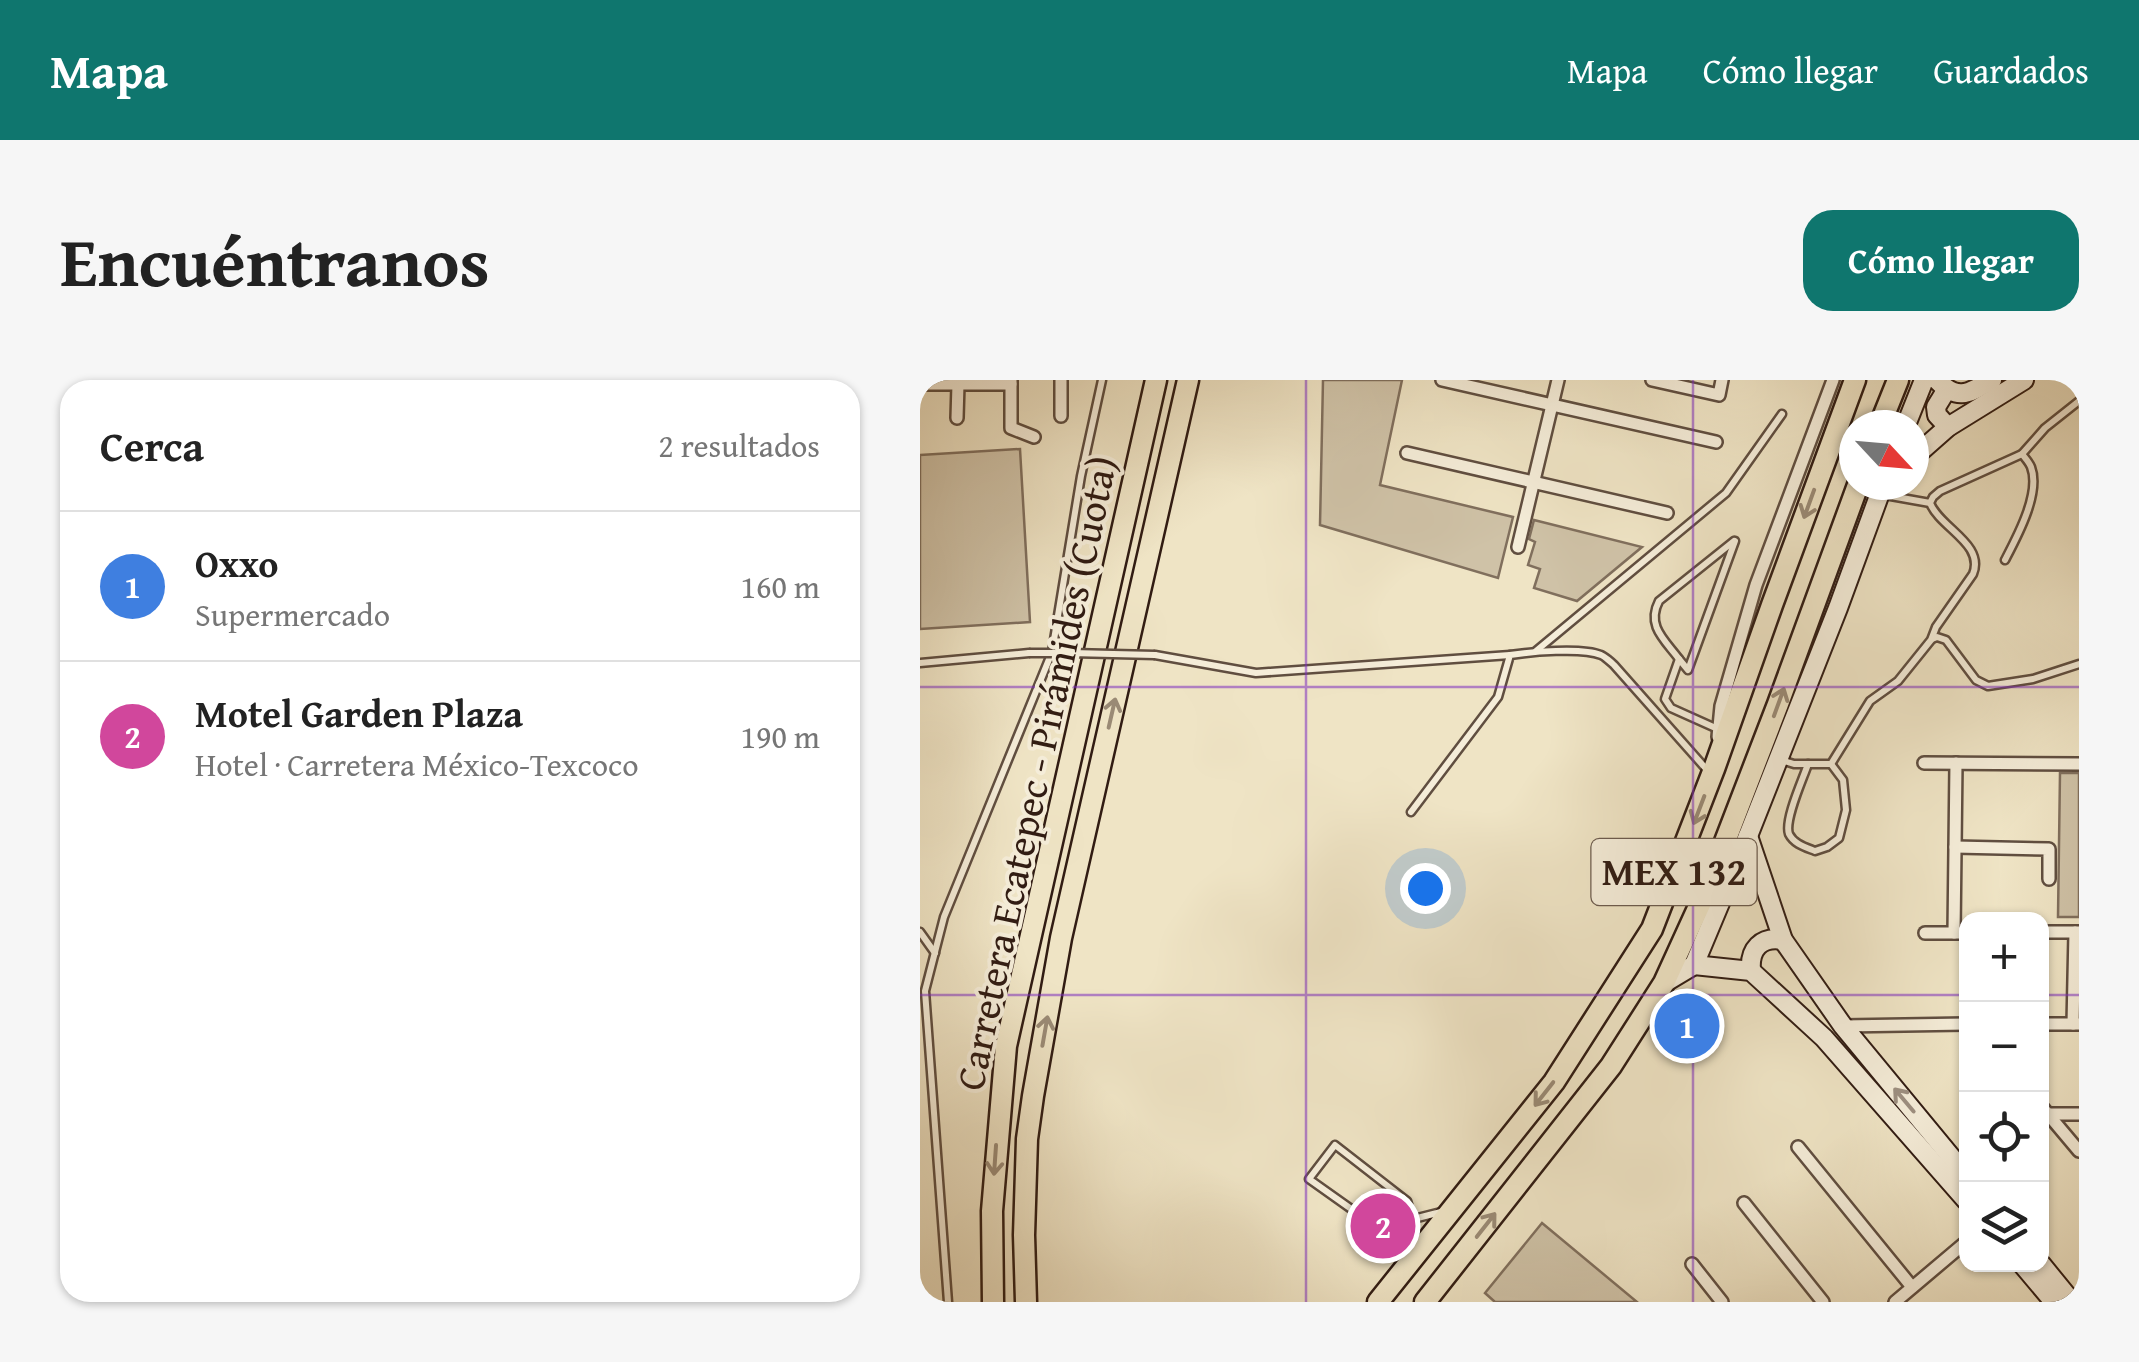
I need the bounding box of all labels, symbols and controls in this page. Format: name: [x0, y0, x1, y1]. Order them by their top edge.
text: Mapa: [50, 35, 168, 106]
text: Mapa: [1567, 45, 1648, 96]
text: Cómo llegar: [1703, 45, 1878, 96]
text: Guardados: [1933, 45, 2089, 96]
text: Encuéntranos: [60, 209, 490, 312]
button: Cómo llegar: [1803, 210, 2079, 311]
north arrow: [1839, 410, 1929, 500]
text: Cerca: [100, 415, 204, 476]
text: 2 resultados: [658, 422, 820, 469]
street label: Carretera Ecatepec - Pirámides (Cuota): [939, 450, 1132, 1095]
one-way arrow: [1799, 488, 1817, 519]
text: Oxxo: [195, 535, 278, 591]
text: 1: [124, 563, 141, 610]
text: 160 m: [741, 563, 820, 610]
text: Supermercado: [195, 591, 390, 638]
text: Motel Garden Plaza: [195, 685, 523, 741]
one-way arrow: [1771, 687, 1789, 718]
one-way arrow: [1104, 698, 1123, 730]
text: 2: [124, 713, 141, 760]
text: 190 m: [741, 713, 820, 760]
text: Hotel · Carretera México-Texcoco: [195, 741, 639, 788]
one-way arrow: [1688, 794, 1706, 825]
road number: MEX 132: [1592, 839, 1756, 905]
your location: [1400, 863, 1451, 914]
map controls: [1959, 912, 2049, 1272]
button: +: [1959, 912, 2049, 1002]
pin: 1: [1654, 988, 1720, 1064]
button: −: [1959, 1002, 2049, 1092]
one-way arrow: [1036, 1016, 1055, 1048]
one-way arrow: [1534, 1080, 1555, 1107]
one-way arrow: [1893, 1088, 1915, 1114]
button: locate: [1959, 1092, 2049, 1182]
one-way arrow: [986, 1144, 1005, 1176]
button: layers: [1959, 1182, 2049, 1272]
pin: 2: [1350, 1188, 1416, 1264]
one-way arrow: [1474, 1213, 1496, 1239]

